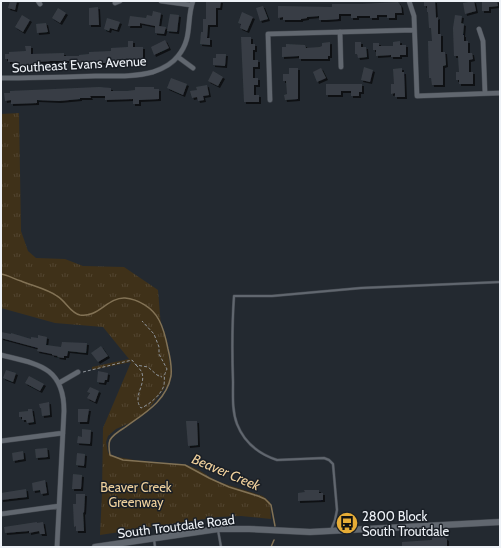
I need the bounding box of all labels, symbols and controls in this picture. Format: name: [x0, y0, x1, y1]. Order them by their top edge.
street label: Southeast Evans Avenue: [11, 52, 147, 76]
water label: Beaver Creek: [189, 450, 264, 495]
park label: Beaver Creek Greenway: [100, 479, 172, 510]
place label: 2800 Block South Troutdale: [362, 508, 449, 539]
bus stop icon: 2800 Block South Troutdale: [334, 510, 360, 536]
street label: South Troutdale Road: [116, 511, 236, 541]

